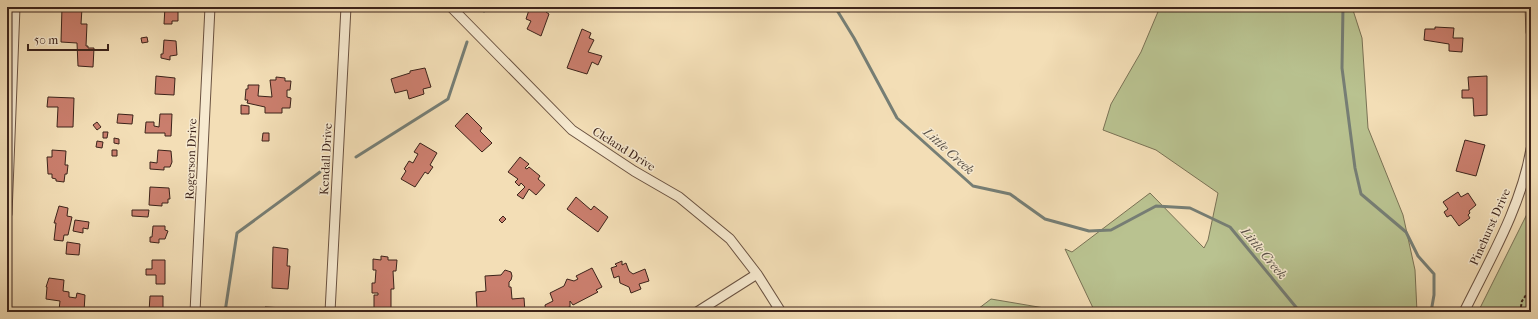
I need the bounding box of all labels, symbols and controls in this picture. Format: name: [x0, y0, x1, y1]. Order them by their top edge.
scale bar: [28, 26, 108, 52]
text: 50 m: [34, 33, 58, 47]
street label: Rogerson Drive: [183, 118, 199, 200]
street label: Kendall Drive: [317, 123, 335, 195]
street label: Cleland Drive: [590, 124, 658, 174]
water label: Little Creek: [920, 124, 978, 178]
street label: Pinehurst Drive: [1467, 186, 1513, 268]
water label: Little Creek: [1237, 223, 1290, 282]

